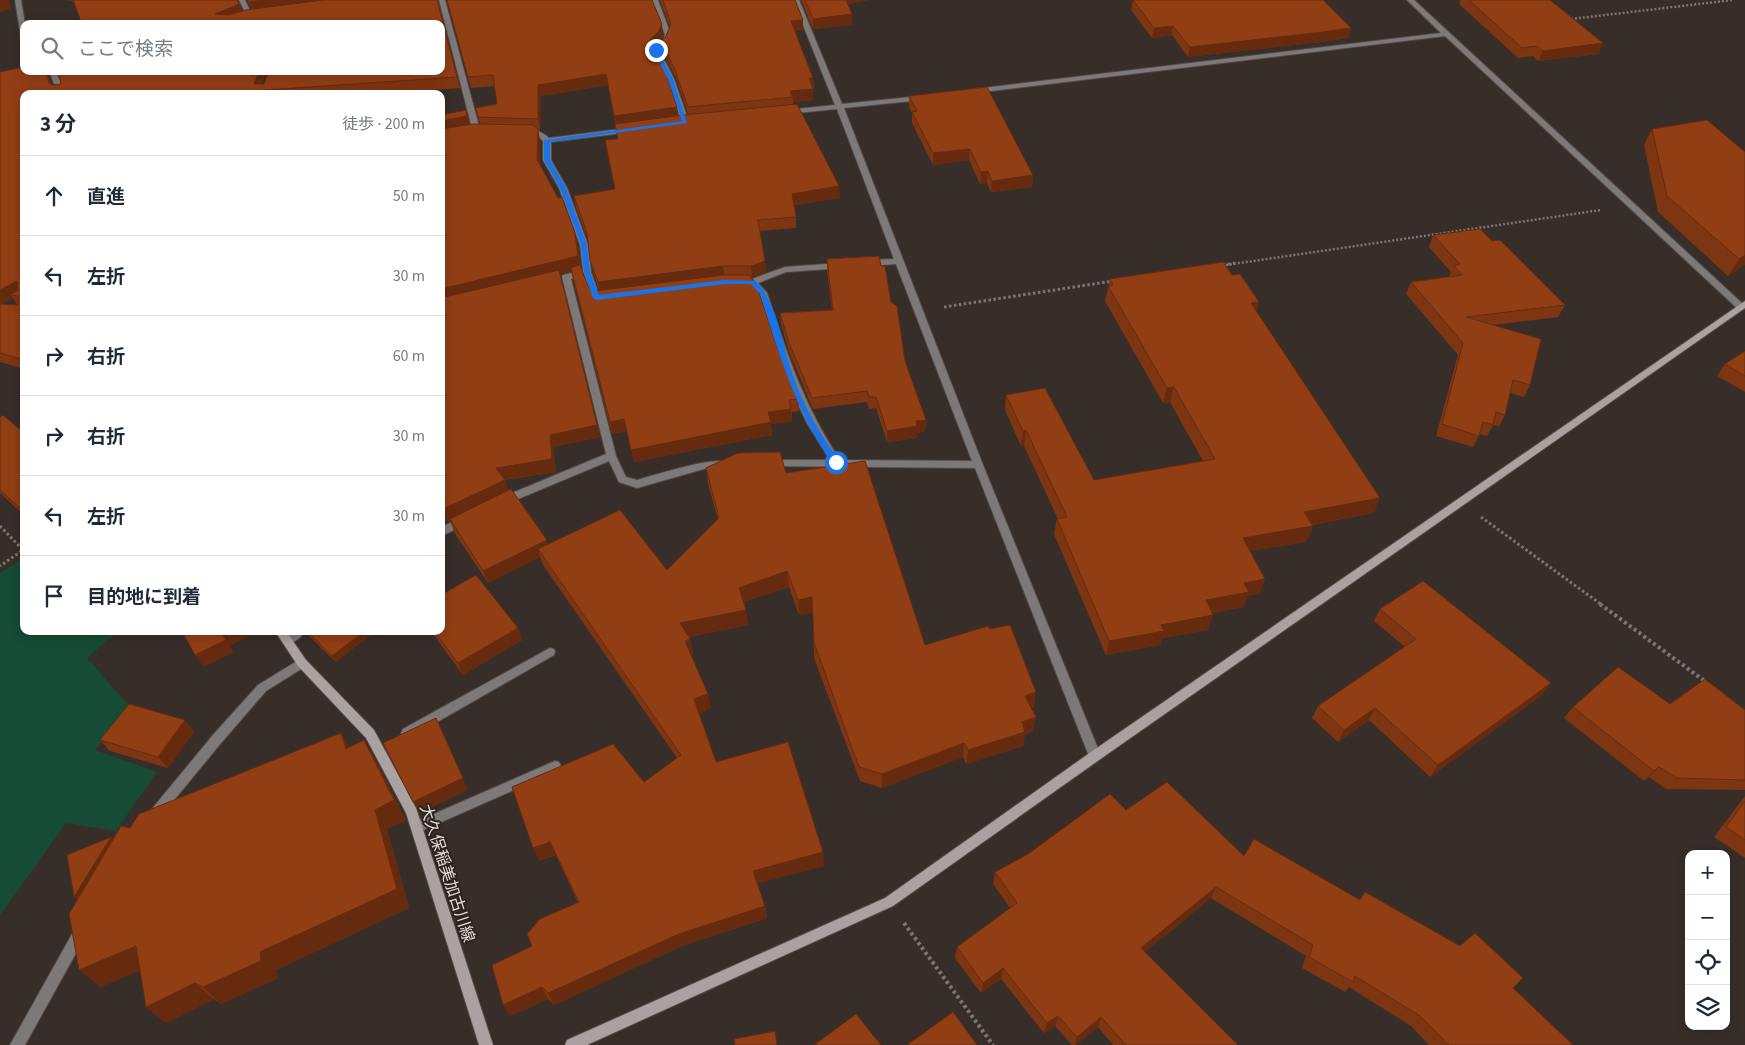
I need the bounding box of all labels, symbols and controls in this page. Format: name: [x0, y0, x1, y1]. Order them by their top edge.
search box: [20, 20, 445, 75]
icon: search: [38, 34, 66, 62]
text: ここで検索: [78, 36, 173, 63]
route end: [645, 39, 668, 62]
text: 3 分: [40, 109, 76, 139]
text: 徒歩 · 200 m: [342, 113, 425, 135]
icon: ahead: [40, 182, 68, 210]
text: 直進: [87, 184, 125, 211]
text: 50 m: [393, 185, 425, 207]
icon: left: [40, 262, 68, 290]
text: 左折: [87, 264, 125, 291]
text: 30 m: [393, 265, 425, 287]
icon: right: [40, 342, 68, 370]
text: 右折: [87, 344, 125, 371]
text: 60 m: [393, 345, 425, 367]
icon: right: [40, 422, 68, 450]
text: 右折: [87, 424, 125, 451]
text: 30 m: [393, 425, 425, 447]
route start: [825, 451, 848, 474]
icon: left: [40, 502, 68, 530]
text: 左折: [87, 504, 125, 531]
text: 30 m: [393, 505, 425, 527]
icon: arrive: [40, 582, 68, 610]
text: 目的地に到着: [87, 584, 201, 611]
street label: 大久保稲美加古川線: [414, 801, 480, 945]
map controls: [1685, 850, 1730, 1030]
button: +: [1685, 850, 1730, 895]
button: −: [1685, 895, 1730, 940]
button: locate: [1685, 940, 1730, 985]
button: layers: [1685, 985, 1730, 1030]

